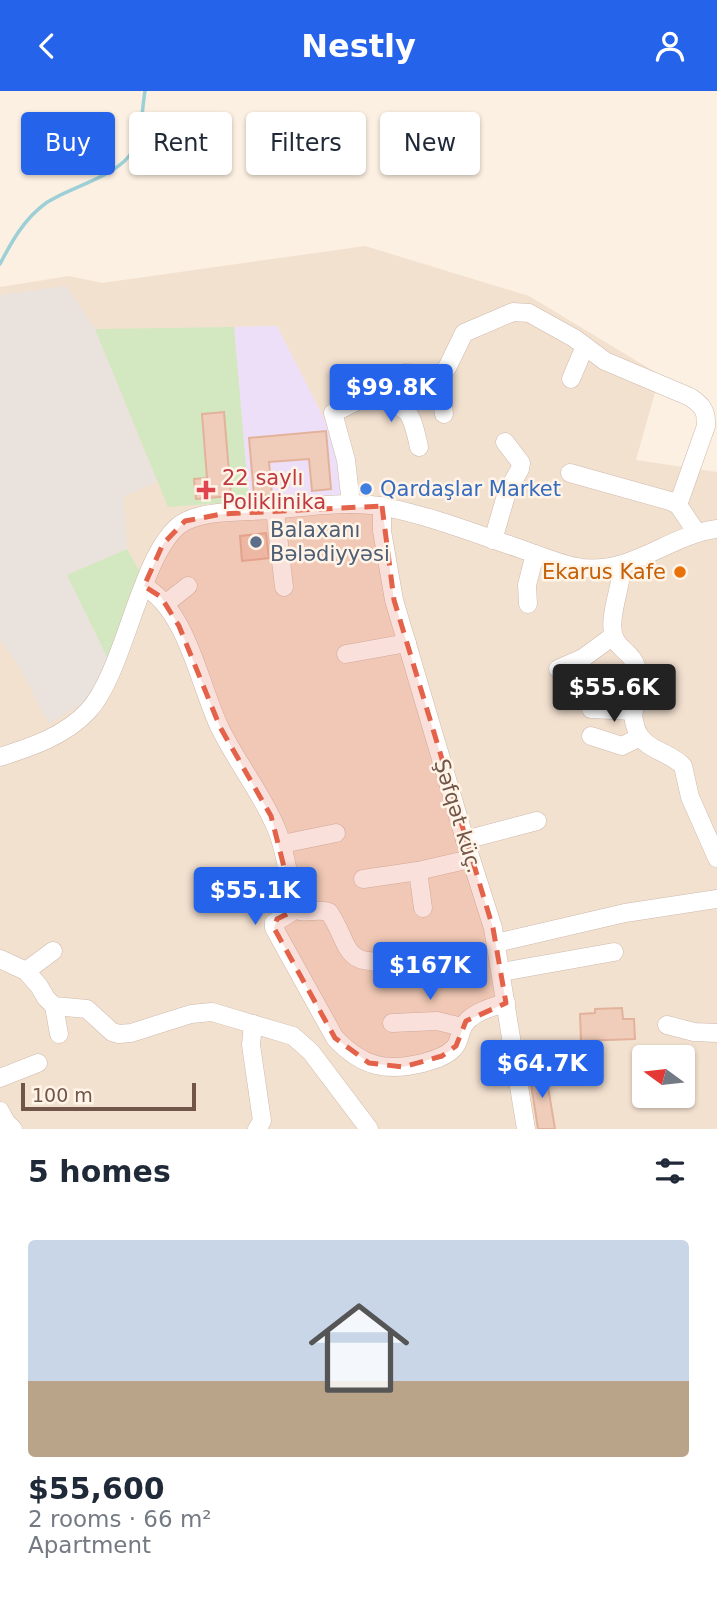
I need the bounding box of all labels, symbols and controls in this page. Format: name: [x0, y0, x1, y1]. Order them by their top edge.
icon: back: [28, 27, 66, 65]
text: Nestly: [301, 27, 416, 65]
icon: person: [651, 27, 689, 65]
chip: Buy: [21, 112, 115, 175]
chip: Rent: [129, 112, 232, 175]
chip: Filters: [246, 112, 366, 175]
chip: New: [380, 112, 480, 175]
pin: $99.8K: [334, 365, 448, 424]
text: $99.8K: [346, 374, 436, 400]
place label: 22 saylı Poliklinika: [222, 466, 326, 514]
place label: Qardaşlar Market: [380, 477, 561, 501]
marker: 22 saylı Poliklinika: [196, 480, 216, 500]
marker: Qardaşlar Market: [358, 481, 374, 497]
place label: Balaxanı Bələdiyyəsi: [270, 518, 390, 566]
marker: Balaxanı Bələdiyyəsi: [248, 534, 264, 550]
place label: Ekarus Kafe: [542, 560, 666, 584]
marker: Ekarus Kafe: [672, 564, 688, 580]
pin: $55.6K: [557, 665, 671, 724]
text: $55.6K: [569, 674, 659, 700]
street label: Şəfqət küç.: [429, 756, 487, 876]
pin: $55.1K: [198, 867, 312, 927]
text: $55.1K: [210, 877, 300, 903]
pin: $167K: [381, 943, 479, 1002]
text: $167K: [389, 952, 471, 978]
pin: $64.7K: [485, 1041, 599, 1100]
north arrow: [632, 1045, 695, 1108]
map controls: [632, 1045, 695, 1108]
text: $64.7K: [497, 1050, 587, 1076]
scale bar: [21, 1080, 196, 1112]
text: 100 m: [32, 1084, 93, 1106]
icon: filters: [651, 1152, 689, 1190]
text: 5 homes: [28, 1154, 171, 1189]
icon: home: [296, 1285, 422, 1411]
text: $55,600: [28, 1471, 165, 1506]
text: 2 rooms · 66 m²: [28, 1506, 212, 1532]
text: Apartment: [28, 1532, 151, 1558]

